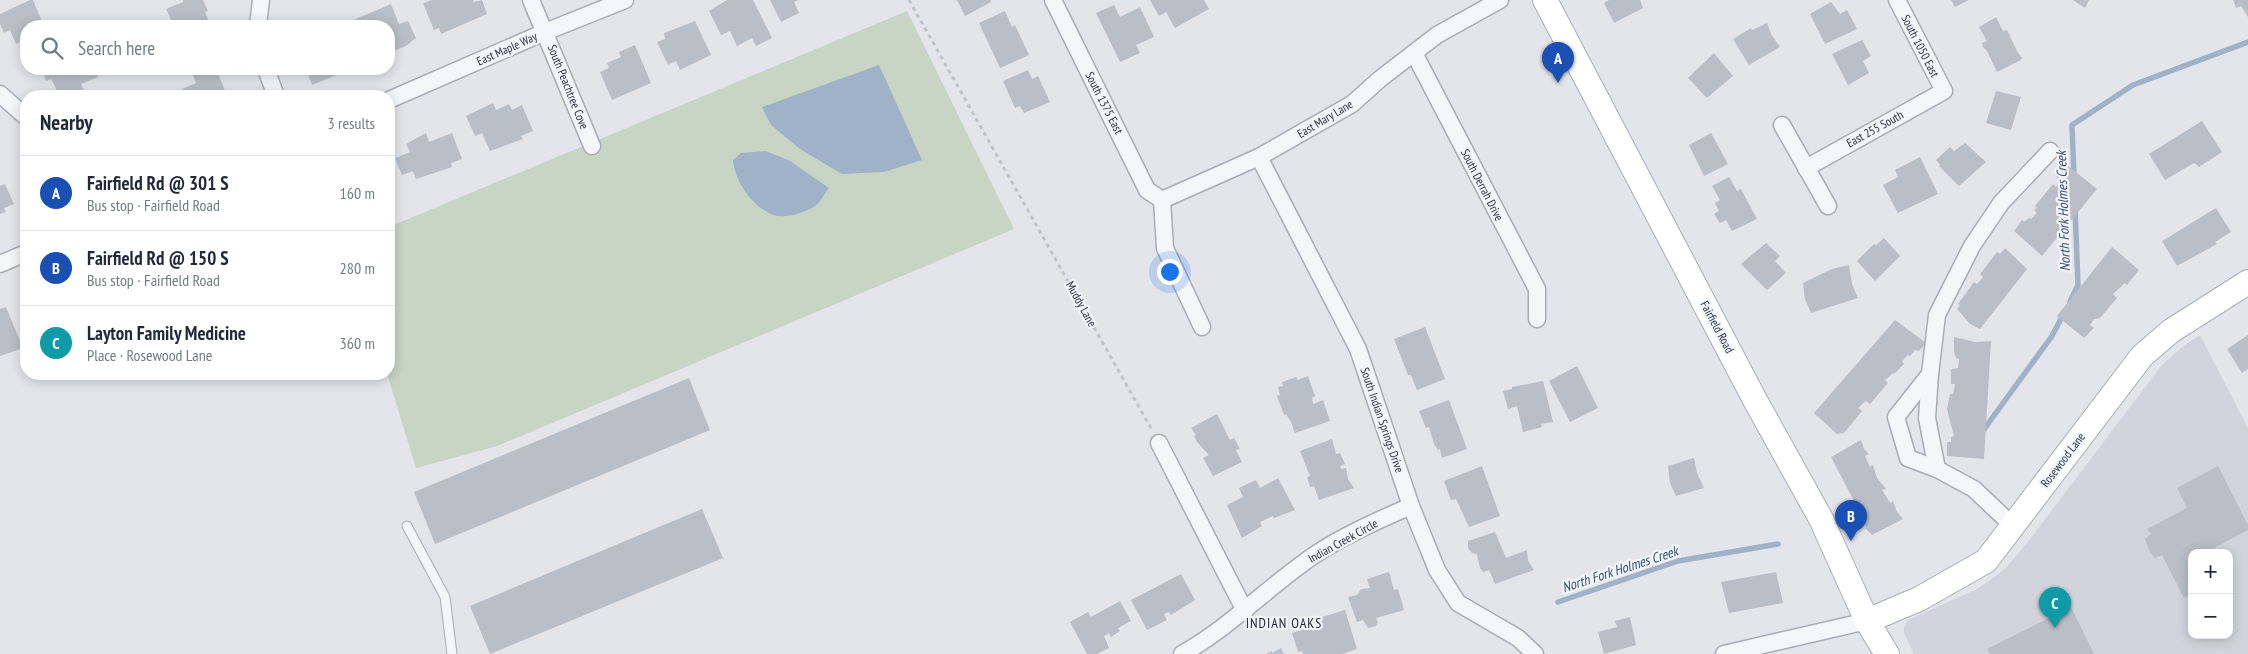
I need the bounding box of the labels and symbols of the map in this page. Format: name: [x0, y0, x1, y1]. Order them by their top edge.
street label: South 1050 East: [1898, 12, 1943, 80]
street label: East Maple Way: [474, 28, 540, 69]
street label: South Peachtree Cove: [545, 42, 592, 131]
pin: A: [1542, 42, 1574, 83]
street label: South 1375 East: [1082, 69, 1127, 137]
street label: East Mary Lane: [1294, 96, 1355, 141]
street label: East 255 South: [1844, 107, 1906, 150]
street label: South Derrah Drive: [1458, 146, 1507, 223]
water label: North Fork Holmes Creek: [2052, 149, 2074, 272]
your location: [1157, 259, 1183, 285]
street label: Muddy Lane: [1063, 278, 1100, 329]
street label: Fairfield Road: [1697, 298, 1737, 355]
street label: South Indian Springs Drive: [1357, 365, 1408, 474]
street label: Rosewood Lane: [2037, 429, 2088, 490]
pin: B: [1835, 500, 1867, 541]
street label: Indian Creek Circle: [1305, 515, 1380, 566]
water label: North Fork Holmes Creek: [1560, 541, 1682, 596]
pin: C: [2039, 587, 2071, 628]
district label: INDIAN OAKS: [1246, 614, 1322, 632]

